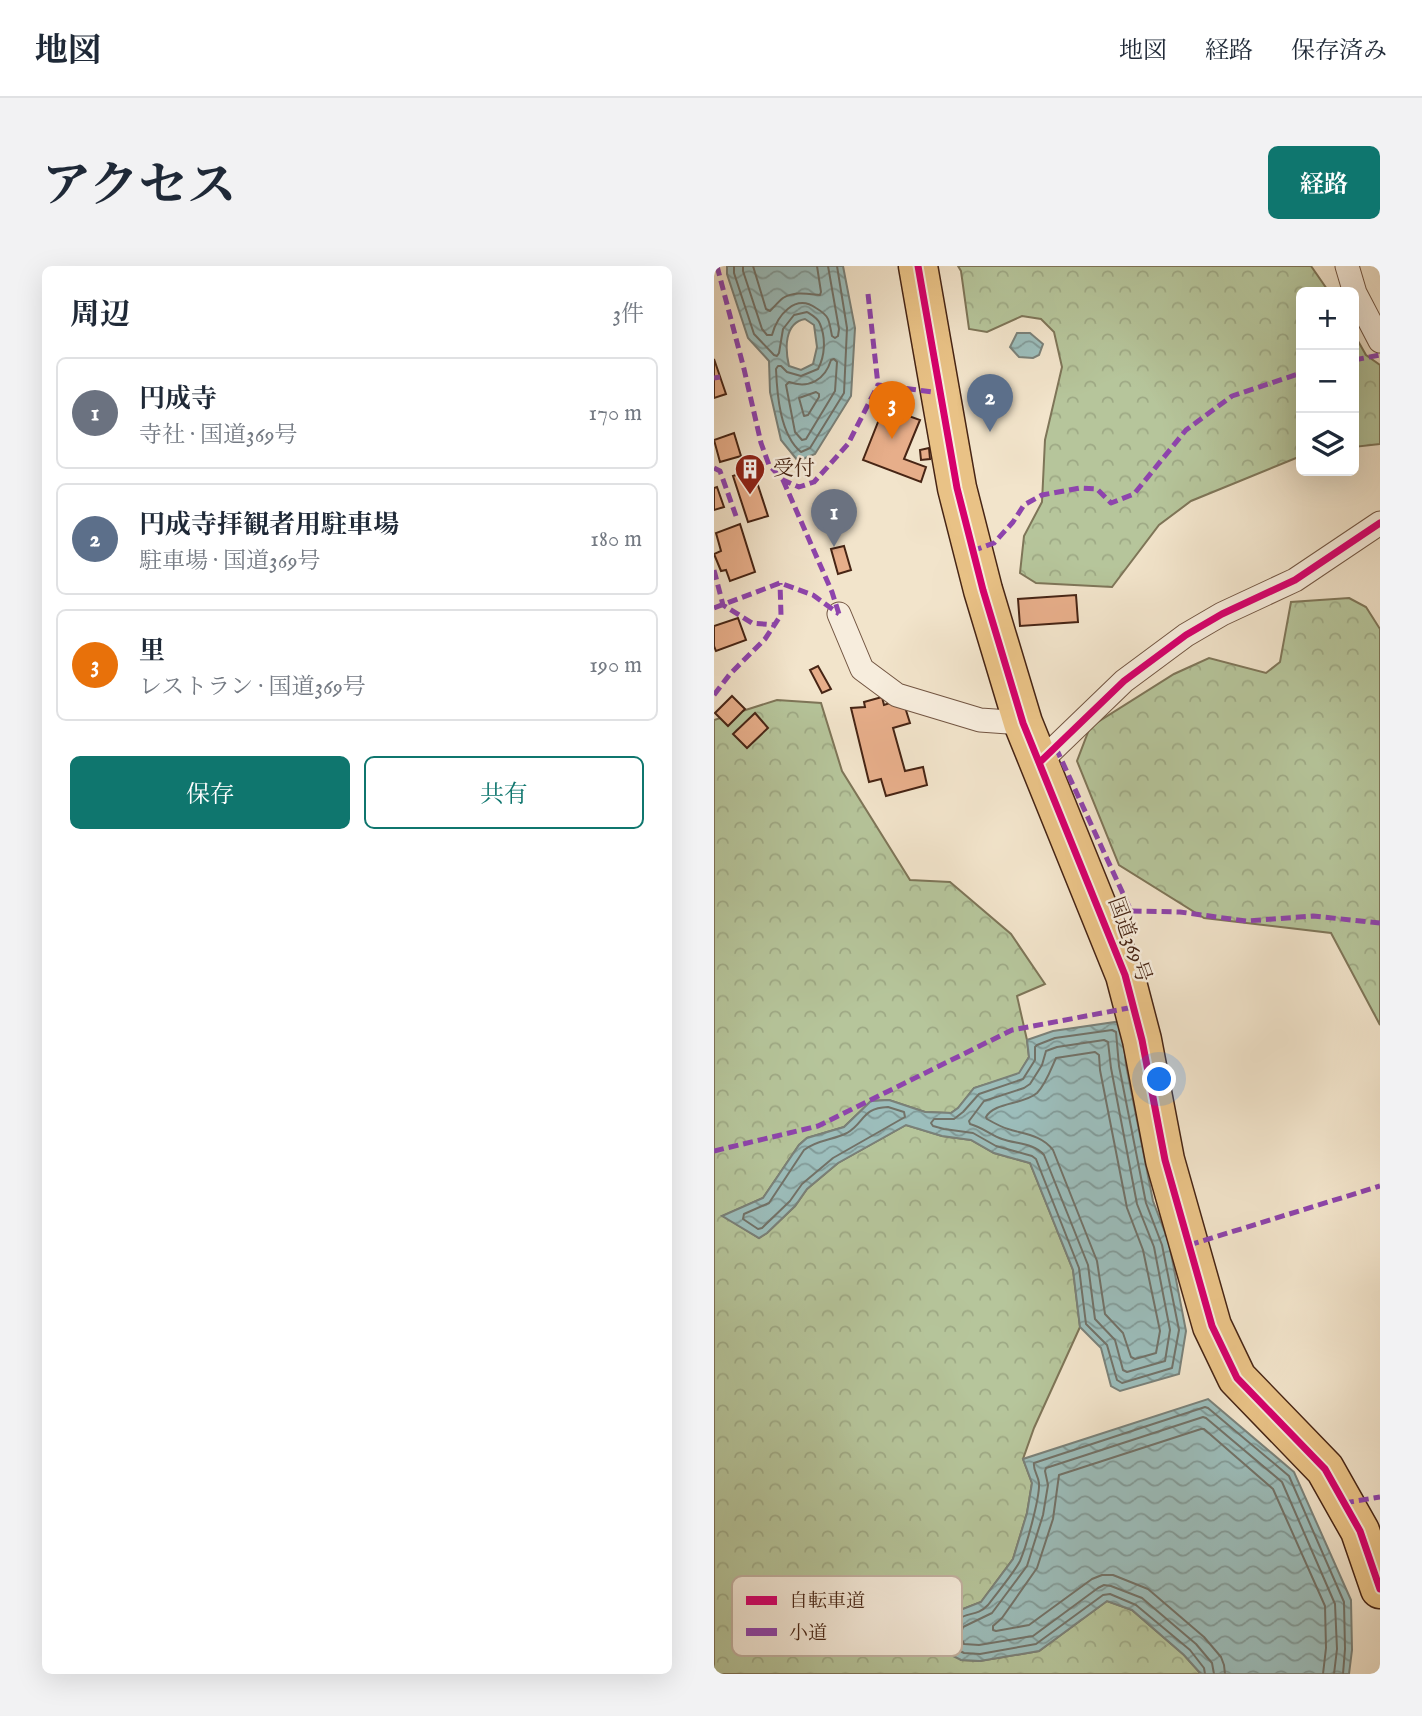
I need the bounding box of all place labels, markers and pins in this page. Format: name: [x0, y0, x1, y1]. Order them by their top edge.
pin: 2: [967, 374, 1013, 432]
pin: 3: [869, 381, 915, 439]
building icon: 受付: [733, 452, 767, 496]
place label: 受付: [773, 456, 815, 483]
pin: 1: [811, 489, 857, 547]

